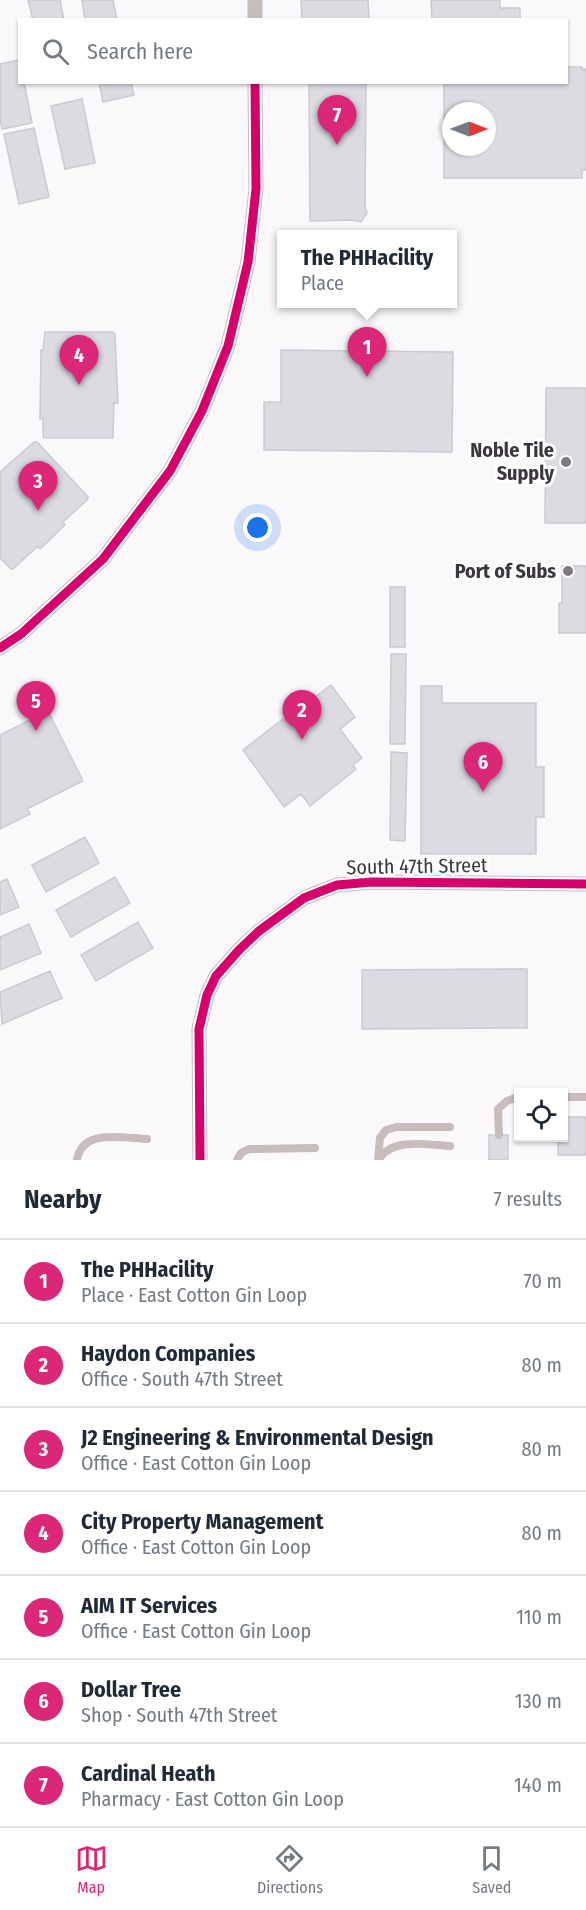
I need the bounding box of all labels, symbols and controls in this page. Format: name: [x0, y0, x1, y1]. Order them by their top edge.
search box: [18, 18, 568, 84]
icon: search: [39, 35, 72, 68]
text: Search here: [87, 38, 193, 65]
pin: 7: [318, 96, 356, 145]
north arrow: [442, 102, 496, 156]
popup: [277, 230, 457, 308]
text: The PHHacility: [301, 244, 433, 271]
text: Place: [301, 271, 344, 295]
pin: 1: [348, 328, 386, 377]
pin: 4: [60, 336, 98, 385]
place label: Noble Tile Supply: [470, 438, 554, 485]
marker: Noble Tile Supply: [559, 455, 573, 469]
pin: 3: [18, 462, 57, 511]
your location: [243, 513, 272, 542]
place label: Port of Subs: [455, 559, 556, 583]
marker: Port of Subs: [561, 564, 575, 578]
pin: 5: [16, 682, 56, 731]
pin: 2: [282, 690, 322, 740]
pin: 6: [464, 742, 502, 792]
street label: South 47th Street: [346, 853, 488, 879]
map controls: [514, 1088, 568, 1142]
button: locate: [514, 1088, 568, 1142]
text: Nearby: [24, 1184, 101, 1215]
text: 7 results: [494, 1187, 562, 1211]
text: The PHHacility: [81, 1256, 214, 1283]
text: 1: [39, 1269, 48, 1293]
text: 70 m: [524, 1269, 562, 1293]
text: Place · East Cotton Gin Loop: [81, 1283, 307, 1307]
text: Haydon Companies: [81, 1340, 255, 1367]
text: 2: [39, 1353, 48, 1377]
text: 80 m: [522, 1353, 562, 1377]
text: Office · South 47th Street: [81, 1367, 283, 1391]
text: J2 Engineering & Environmental Design: [81, 1424, 434, 1451]
text: 3: [39, 1437, 48, 1461]
text: 80 m: [522, 1437, 562, 1461]
text: Office · East Cotton Gin Loop: [81, 1451, 311, 1475]
text: City Property Management: [81, 1508, 323, 1535]
text: 4: [38, 1521, 49, 1545]
text: 80 m: [522, 1521, 562, 1545]
text: Office · East Cotton Gin Loop: [81, 1535, 311, 1559]
text: AIM IT Services: [81, 1592, 217, 1619]
text: 5: [39, 1605, 48, 1629]
text: 110 m: [516, 1605, 562, 1629]
text: Office · East Cotton Gin Loop: [81, 1619, 311, 1643]
text: Dollar Tree: [81, 1676, 181, 1703]
text: 6: [38, 1689, 49, 1713]
text: 130 m: [515, 1689, 562, 1713]
text: Shop · South 47th Street: [81, 1703, 277, 1727]
text: Cardinal Heath: [81, 1760, 216, 1787]
text: 7: [39, 1773, 48, 1797]
text: 140 m: [514, 1773, 562, 1797]
text: Pharmacy · East Cotton Gin Loop: [81, 1787, 344, 1811]
tab: Map: [75, 1842, 108, 1897]
tab: Directions: [257, 1842, 323, 1897]
tab: Saved: [472, 1842, 511, 1897]

